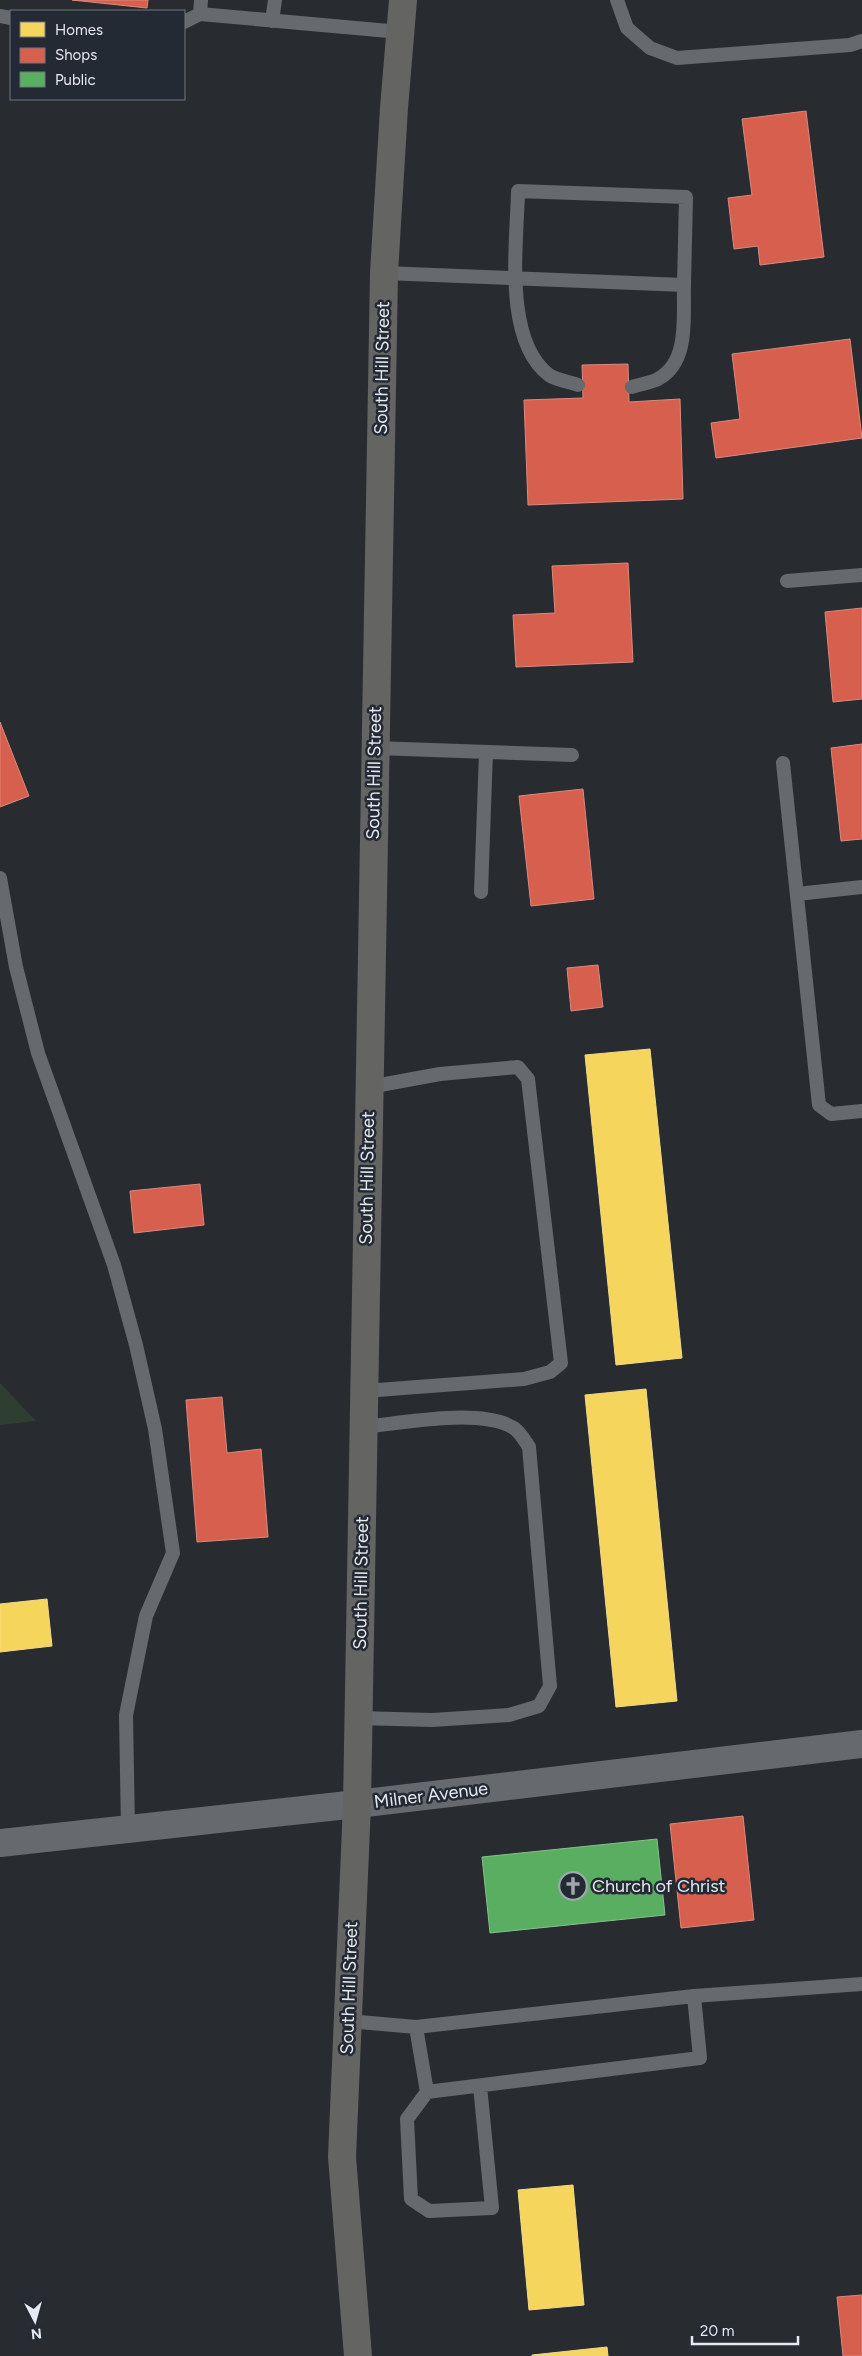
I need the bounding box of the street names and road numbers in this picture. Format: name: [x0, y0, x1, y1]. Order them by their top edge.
street label: South Hill Street: [370, 301, 394, 435]
street label: South Hill Street: [362, 706, 386, 840]
street label: South Hill Street: [355, 1111, 379, 1245]
street label: South Hill Street: [349, 1516, 373, 1650]
street label: Milner Avenue: [373, 1777, 489, 1813]
street label: South Hill Street: [336, 1921, 362, 2055]

